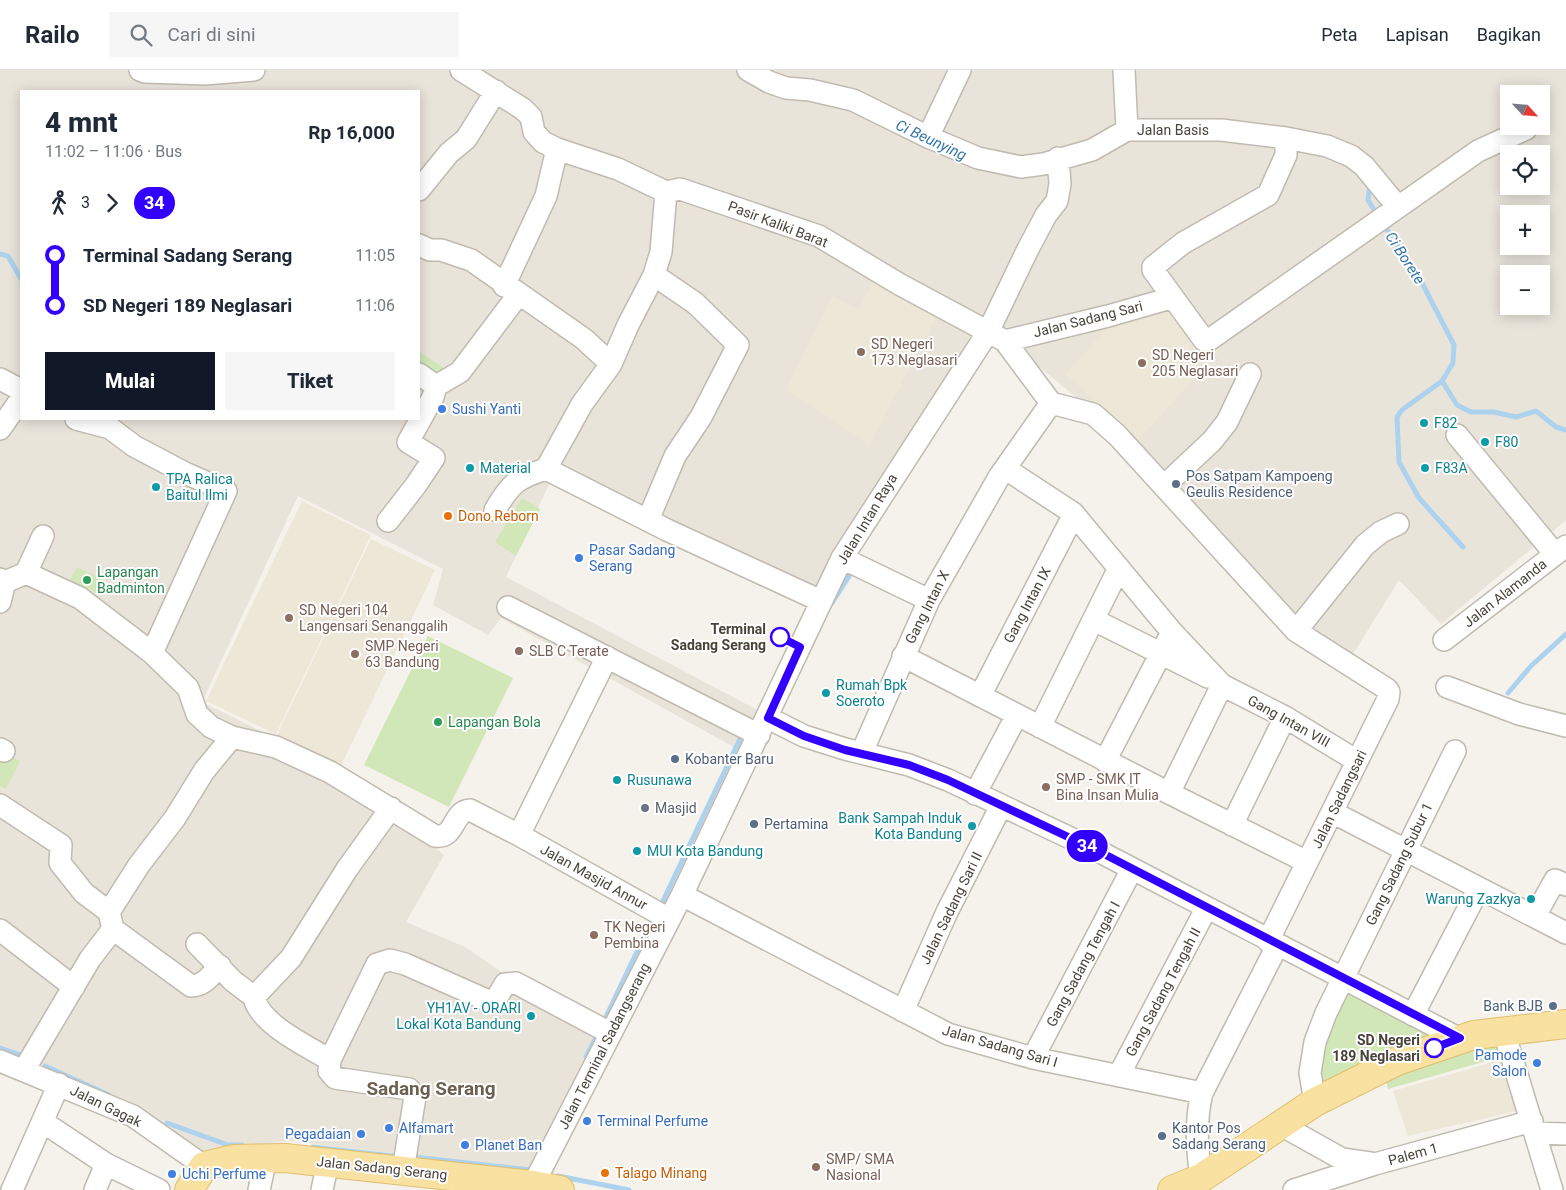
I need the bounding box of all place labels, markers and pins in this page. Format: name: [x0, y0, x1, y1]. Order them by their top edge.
place label: SD Negeri 173 Neglasari: [871, 336, 957, 368]
marker: SD Negeri 173 Neglasari: [855, 346, 867, 358]
place label: SD Negeri 205 Neglasari: [1152, 347, 1238, 379]
marker: SD Negeri 205 Neglasari: [1136, 357, 1148, 369]
place label: Sushi Yanti: [452, 401, 521, 417]
marker: Sushi Yanti: [436, 403, 448, 415]
place label: F82: [1434, 415, 1458, 431]
marker: F82: [1418, 417, 1430, 429]
place label: F80: [1495, 434, 1519, 450]
marker: F80: [1479, 436, 1491, 448]
place label: Material: [480, 460, 531, 476]
place label: F83A: [1435, 460, 1468, 476]
marker: Material: [464, 462, 476, 474]
marker: F83A: [1419, 462, 1431, 474]
place label: Pos Satpam Kampoeng Geulis Residence: [1186, 468, 1333, 500]
place label: TPA Ralica Baitul Ilmi: [166, 471, 233, 503]
marker: Pos Satpam Kampoeng Geulis Residence: [1170, 478, 1182, 490]
marker: TPA Ralica Baitul Ilmi: [150, 481, 162, 493]
place label: Dono Reborn: [458, 508, 539, 524]
marker: Dono Reborn: [442, 510, 454, 522]
place label: Pasar Sadang Serang: [589, 542, 675, 574]
marker: Pasar Sadang Serang: [573, 552, 585, 564]
place label: Lapangan Badminton: [97, 564, 165, 596]
marker: Lapangan Badminton: [81, 574, 93, 586]
place label: SD Negeri 104 Langensari Senanggalih: [299, 602, 448, 634]
marker: SD Negeri 104 Langensari Senanggalih: [283, 612, 295, 624]
place label: Terminal Sadang Serang: [671, 621, 766, 653]
marker: Terminal Sadang Serang: [770, 627, 790, 647]
place label: SMP Negeri 63 Bandung: [365, 638, 439, 670]
place label: SLB C Terate: [529, 643, 609, 659]
marker: SLB C Terate: [513, 645, 525, 657]
marker: SMP Negeri 63 Bandung: [349, 648, 361, 660]
place label: Rumah Bpk Soeroto: [836, 677, 908, 709]
marker: Rumah Bpk Soeroto: [820, 687, 832, 699]
place label: Lapangan Bola: [448, 714, 541, 730]
marker: Lapangan Bola: [432, 716, 444, 728]
place label: Kobanter Baru: [685, 751, 774, 767]
marker: Kobanter Baru: [669, 753, 681, 765]
place label: SMP - SMK IT Bina Insan Mulia: [1056, 771, 1159, 803]
place label: Rusunawa: [627, 772, 692, 788]
marker: Rusunawa: [611, 774, 623, 786]
marker: SMP - SMK IT Bina Insan Mulia: [1040, 781, 1052, 793]
place label: Masjid: [655, 800, 697, 816]
marker: Masjid: [639, 802, 651, 814]
place label: Bank Sampah Induk Kota Bandung: [838, 810, 963, 842]
place label: Pertamina: [764, 816, 828, 832]
marker: Pertamina: [748, 818, 760, 830]
marker: Bank Sampah Induk Kota Bandung: [966, 820, 978, 832]
place label: MUI Kota Bandung: [647, 843, 763, 859]
marker: MUI Kota Bandung: [631, 845, 643, 857]
place label: Warung Zazkya: [1425, 891, 1521, 907]
marker: Warung Zazkya: [1525, 893, 1537, 905]
place label: TK Negeri Pembina: [604, 919, 665, 951]
marker: TK Negeri Pembina: [588, 929, 600, 941]
place label: Bank BJB: [1483, 998, 1543, 1014]
place label: YH1AV - ORARI Lokal Kota Bandung: [396, 1000, 521, 1032]
marker: Bank BJB: [1547, 1000, 1559, 1012]
marker: YH1AV - ORARI Lokal Kota Bandung: [525, 1010, 537, 1022]
place label: SD Negeri 189 Neglasari: [1332, 1032, 1420, 1064]
marker: SD Negeri 189 Neglasari: [1424, 1038, 1444, 1058]
place label: Pamode Salon: [1475, 1047, 1527, 1079]
marker: Pamode Salon: [1531, 1057, 1543, 1069]
place label: Terminal Perfume: [597, 1113, 708, 1129]
marker: Terminal Perfume: [581, 1115, 593, 1127]
place label: Alfamart: [399, 1120, 454, 1136]
place label: Kantor Pos Sadang Serang: [1172, 1120, 1266, 1152]
marker: Alfamart: [383, 1122, 395, 1134]
place label: Pegadaian: [285, 1126, 351, 1142]
marker: Pegadaian: [355, 1128, 367, 1140]
marker: Kantor Pos Sadang Serang: [1156, 1130, 1168, 1142]
place label: Planet Ban: [475, 1137, 542, 1153]
marker: Planet Ban: [459, 1139, 471, 1151]
place label: SMP/ SMA Nasional: [826, 1151, 894, 1183]
marker: SMP/ SMA Nasional: [810, 1161, 822, 1173]
place label: Talago Minang: [615, 1165, 707, 1181]
place label: Uchi Perfume: [182, 1166, 266, 1182]
marker: Talago Minang: [599, 1167, 611, 1179]
marker: Uchi Perfume: [166, 1168, 178, 1180]

